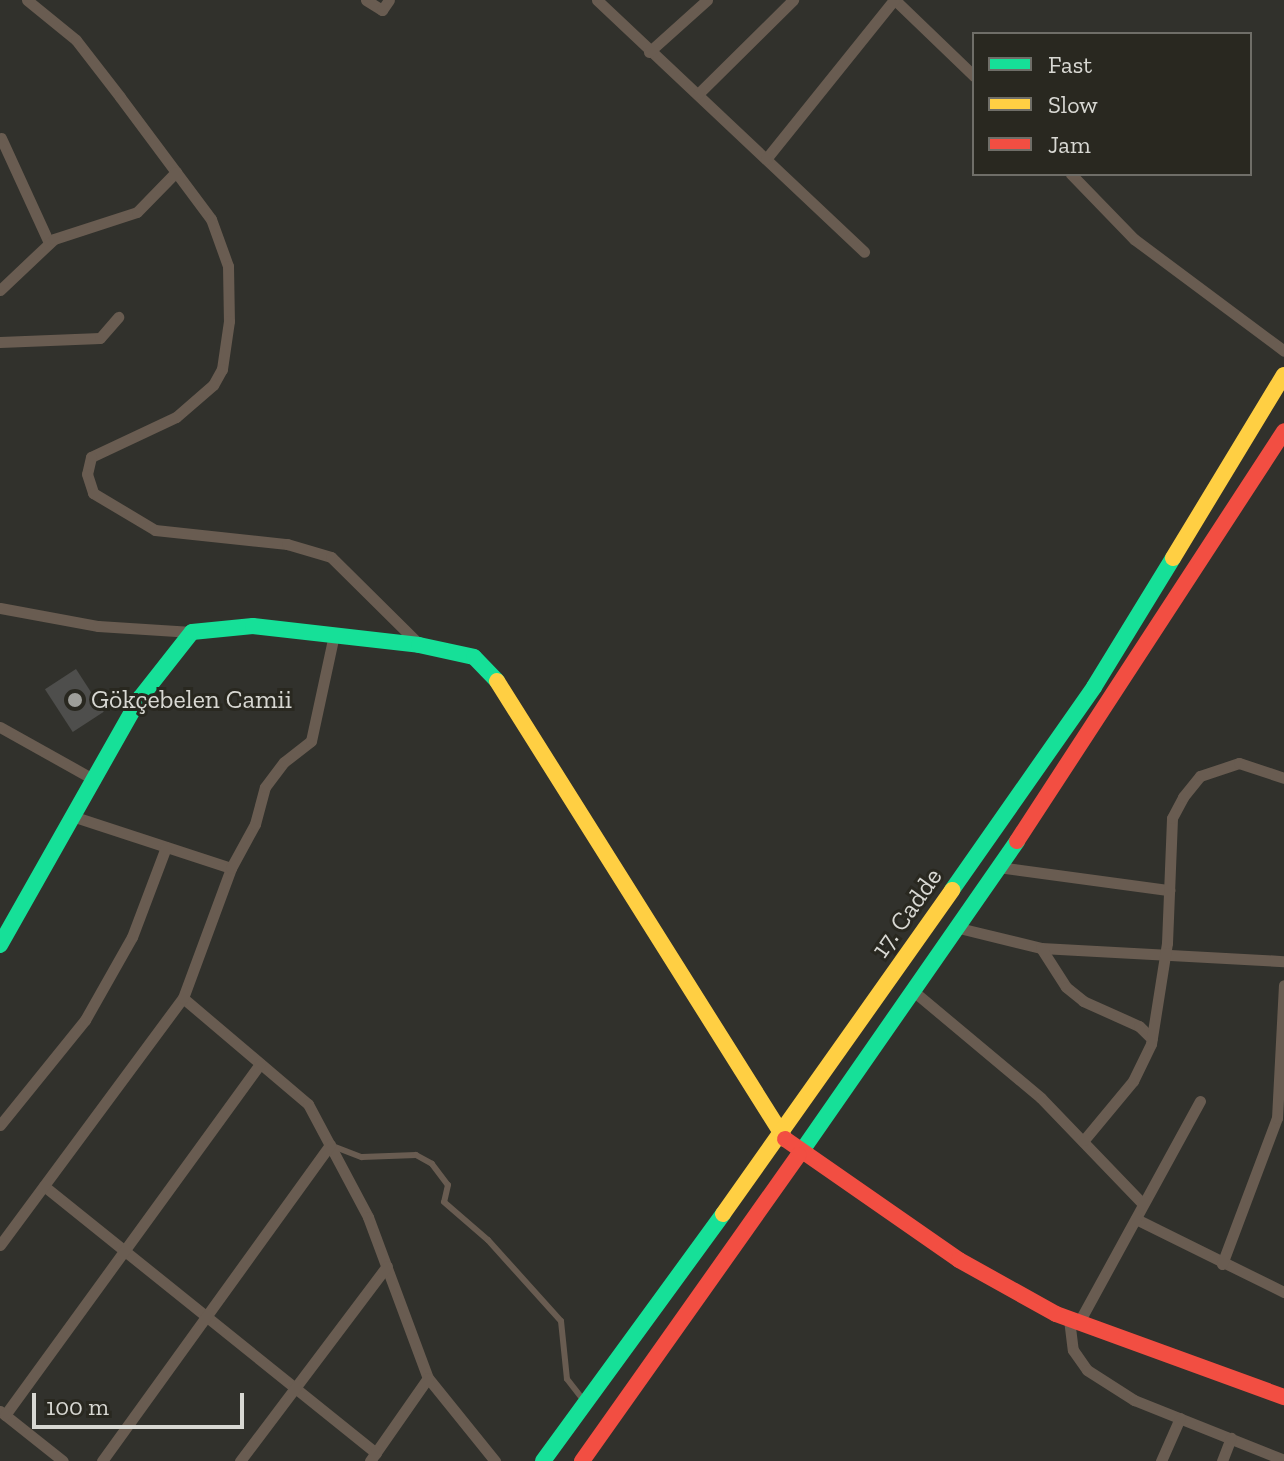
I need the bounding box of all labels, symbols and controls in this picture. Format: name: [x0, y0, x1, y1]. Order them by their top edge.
legend: [972, 32, 1252, 176]
text: Fast: [1048, 50, 1092, 79]
text: Slow: [1048, 90, 1098, 119]
text: Jam: [1048, 130, 1091, 159]
place label: Gökçebelen Camii: [91, 684, 292, 716]
marker: Gökçebelen Camii: [66, 691, 84, 709]
street label: 17. Cadde: [865, 862, 949, 964]
scale bar: [36, 1377, 248, 1427]
text: 100 m: [46, 1392, 109, 1421]

